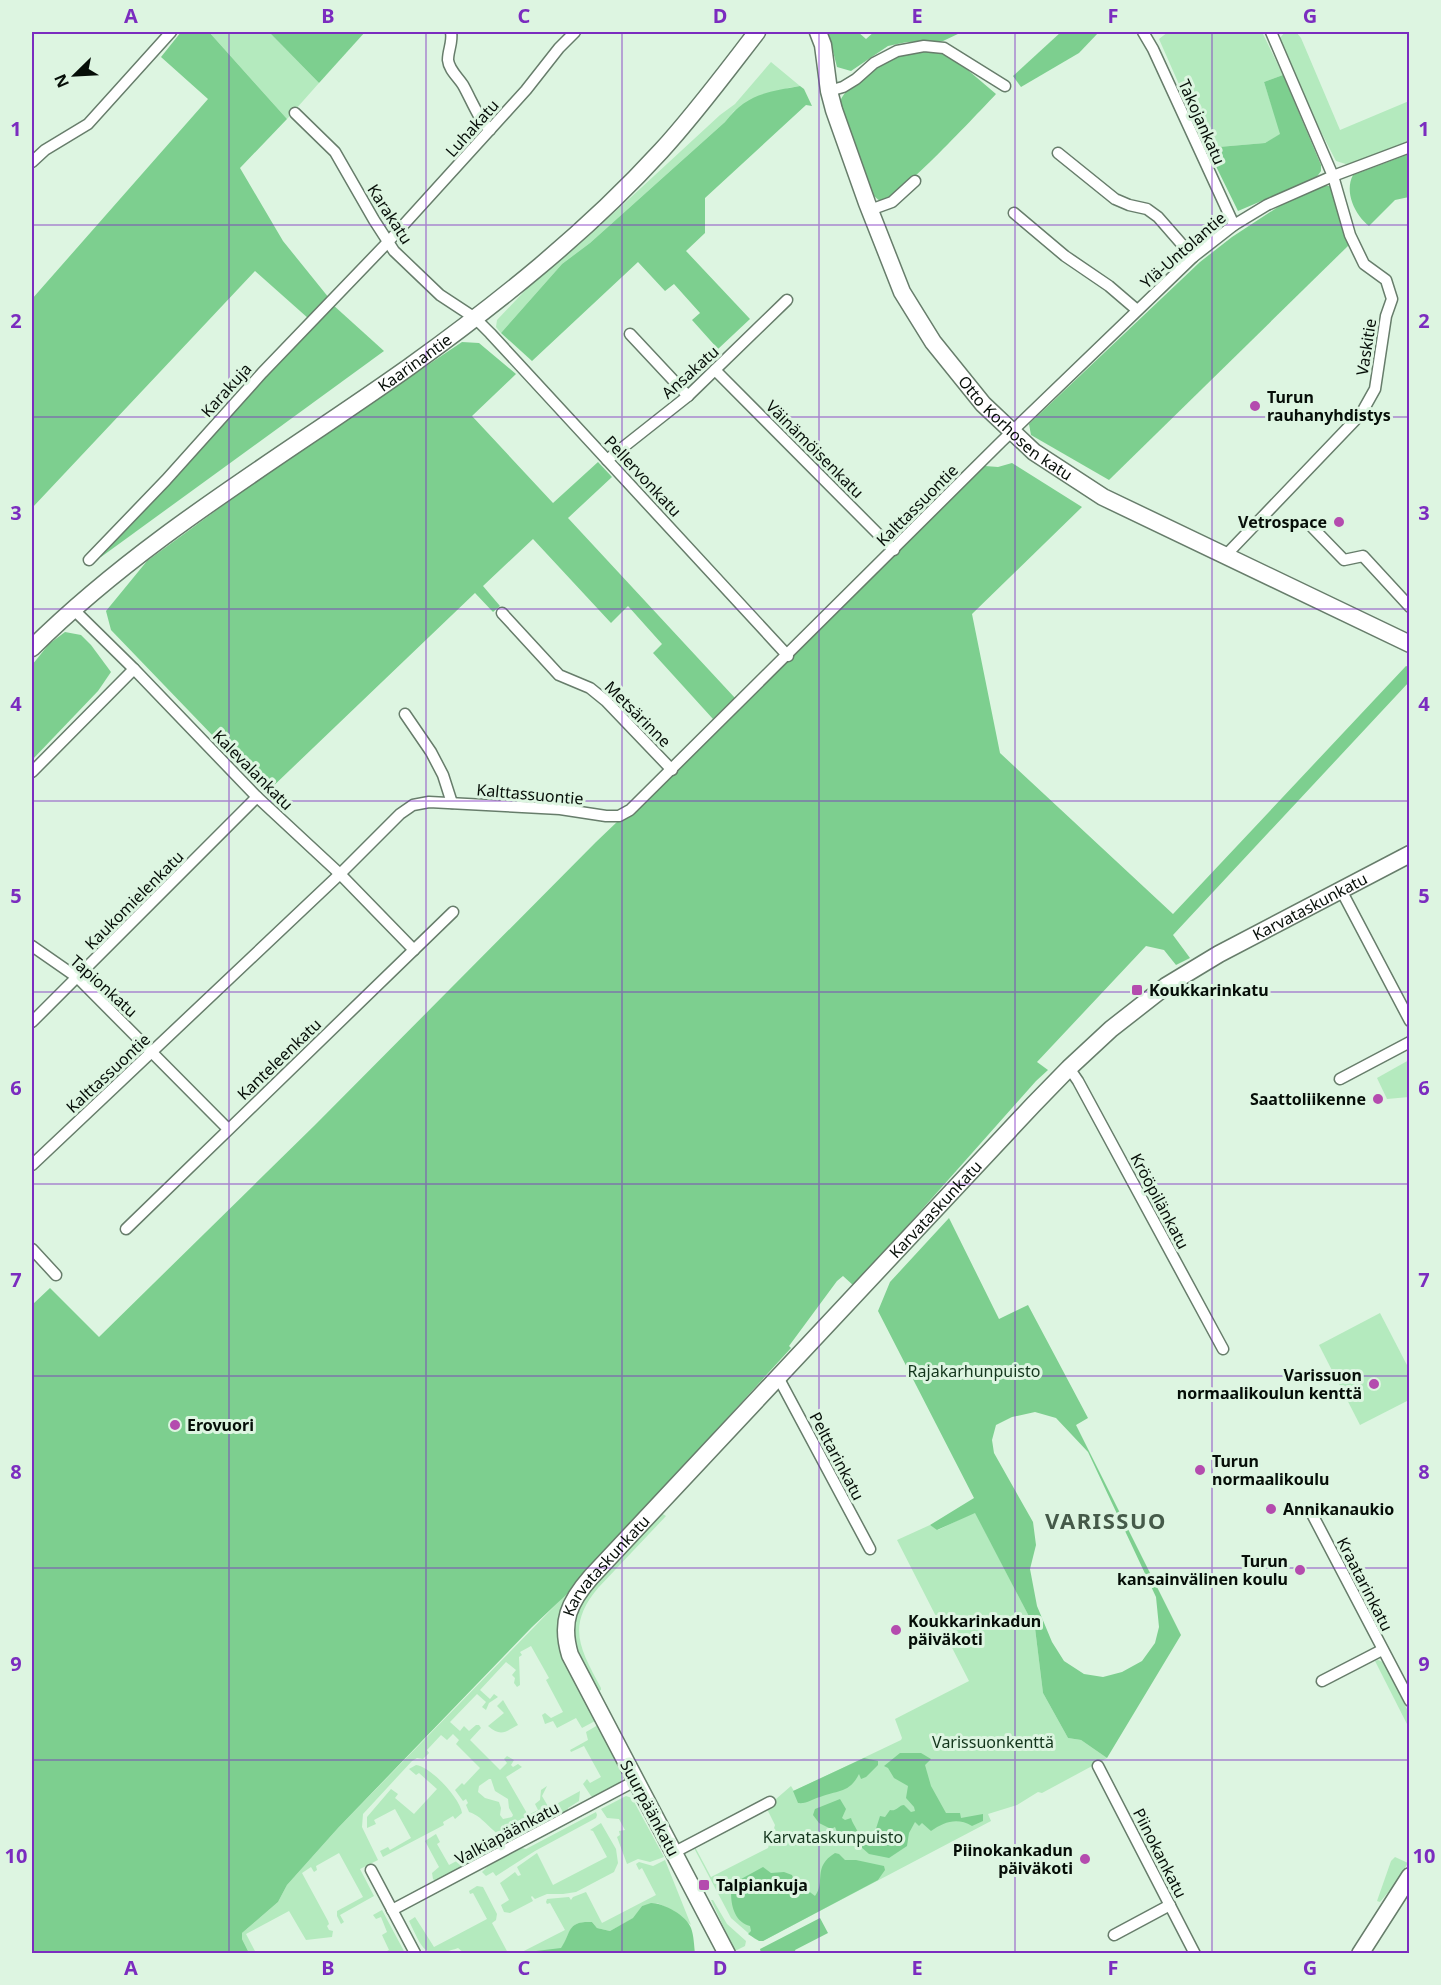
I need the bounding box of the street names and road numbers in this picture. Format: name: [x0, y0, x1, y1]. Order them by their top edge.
street label: Takojankatu: [1173, 76, 1231, 168]
street label: Luhakatu: [440, 95, 504, 161]
street label: Karakatu: [362, 180, 418, 248]
street label: Ylä-Untolantie: [1136, 207, 1230, 293]
street label: Vaskitie: [1351, 317, 1381, 377]
street label: Kaarinantie: [373, 329, 456, 397]
street label: Ansakatu: [657, 340, 723, 404]
street label: Karakuja: [196, 358, 256, 422]
street label: Otto Korhosen katu: [953, 371, 1077, 485]
street label: Väinämöisenkatu: [761, 395, 869, 503]
street label: Pellervonkatu: [600, 431, 686, 521]
street label: Kalttassuontie: [871, 459, 963, 551]
street label: Metsärinne: [600, 676, 676, 752]
street label: Kalevalankatu: [208, 725, 298, 815]
street label: Kalttassuontie: [476, 778, 584, 810]
street label: Kaukomielenkatu: [80, 846, 188, 954]
street label: Karvataskunkatu: [1249, 867, 1371, 946]
street label: Tapionkatu: [66, 950, 142, 1022]
street label: Kanteleenkatu: [232, 1013, 326, 1105]
street label: Kalttassuontie: [61, 1028, 155, 1118]
street label: Krööpilänkatu: [1125, 1149, 1195, 1253]
street label: Karvataskunkatu: [884, 1155, 987, 1263]
street label: Pelttarinkatu: [804, 1408, 870, 1504]
street label: Karvataskunkatu: [557, 1510, 655, 1619]
street label: Kraatarinkatu: [1332, 1533, 1398, 1635]
street label: Suurpäänkatu: [615, 1756, 685, 1860]
street label: Valkiapäänkatu: [451, 1796, 563, 1870]
street label: Piinokankatu: [1128, 1804, 1192, 1902]

